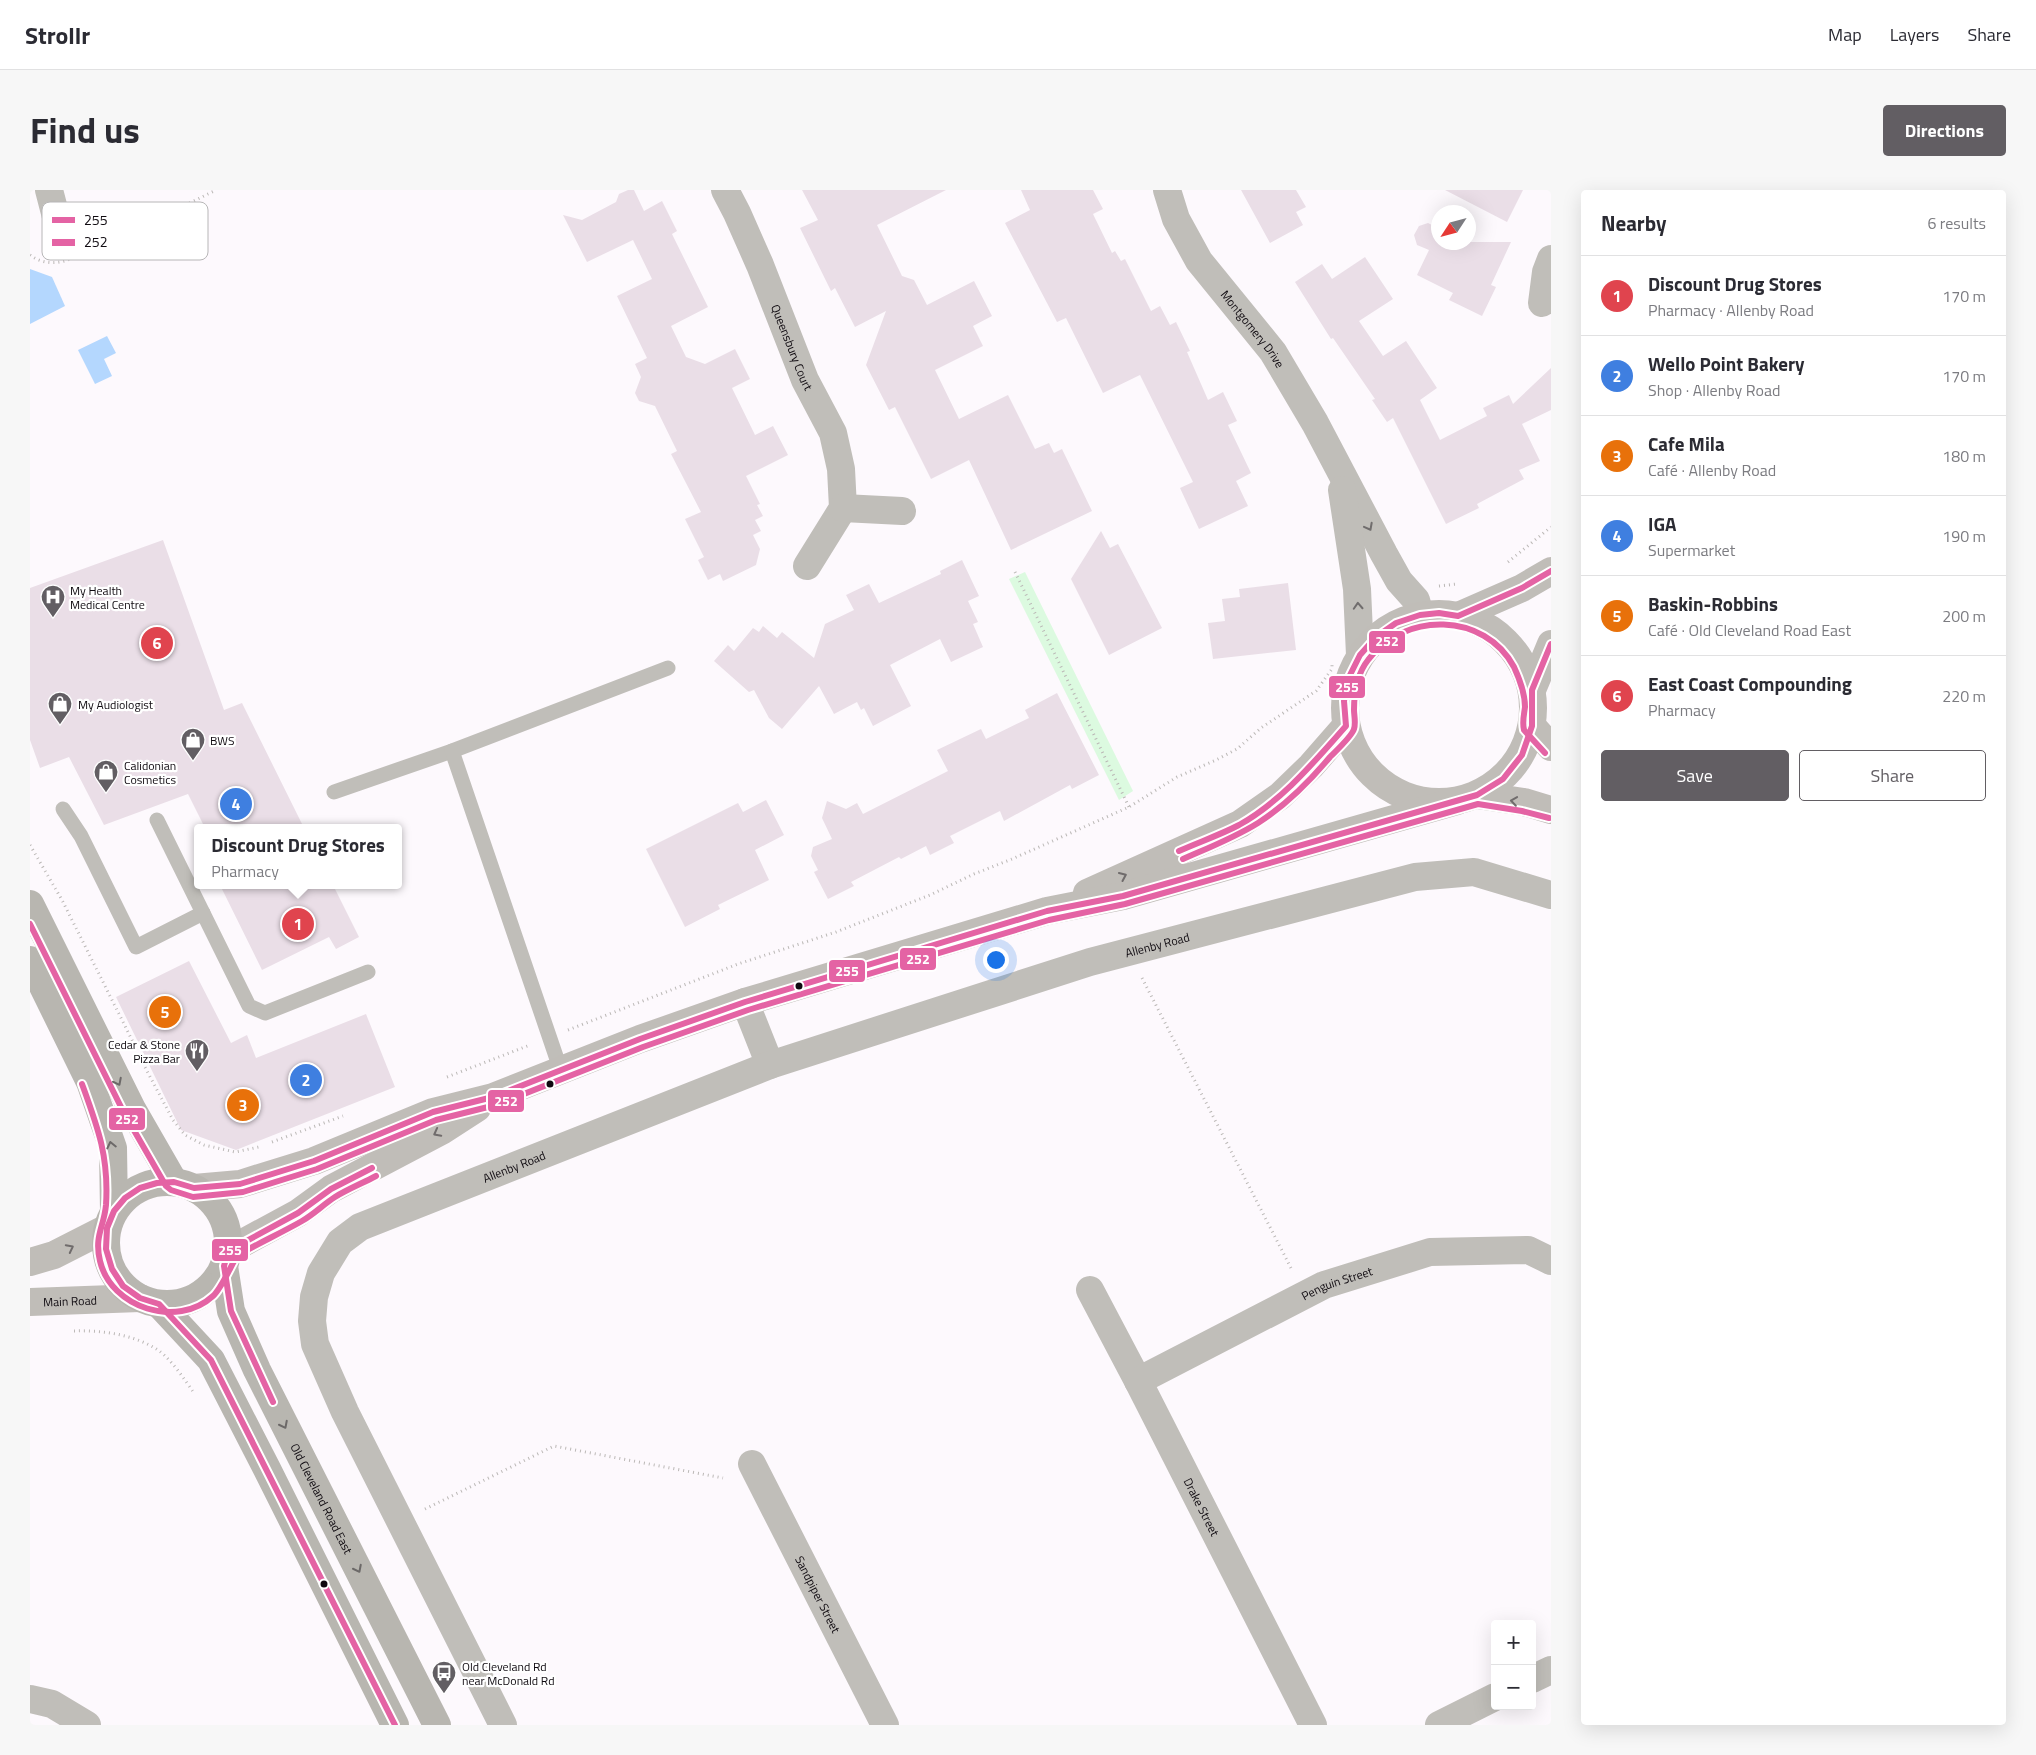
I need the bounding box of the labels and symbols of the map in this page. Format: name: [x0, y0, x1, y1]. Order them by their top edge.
legend: [42, 202, 208, 260]
north arrow: [1431, 205, 1476, 250]
text: 255: [84, 209, 108, 230]
text: 252: [84, 231, 108, 252]
street label: Montgomery Drive: [1217, 286, 1290, 371]
street label: Queensbury Court: [767, 301, 819, 394]
one-way arrow: [1363, 522, 1373, 531]
place label: My Health Medical Centre: [70, 581, 145, 614]
hospital icon: My Health Medical Centre: [40, 584, 66, 618]
one-way arrow: [1352, 602, 1363, 610]
pin: 6: [141, 624, 173, 662]
line badge: 252: [1368, 630, 1406, 654]
text: 252: [1375, 630, 1399, 651]
line badge: 255: [1328, 675, 1366, 699]
text: 255: [1335, 676, 1359, 697]
shop icon: My Audiologist: [47, 691, 73, 725]
place label: My Audiologist: [78, 695, 154, 714]
shop icon: BWS: [180, 727, 206, 761]
place label: BWS: [210, 731, 235, 750]
place label: Calidonian Cosmetics: [124, 756, 176, 789]
shop icon: Calidonian Cosmetics: [93, 759, 119, 793]
pin: 4: [220, 785, 252, 823]
one-way arrow: [1510, 796, 1518, 807]
one-way arrow: [1118, 871, 1127, 882]
pin: 1: [282, 905, 314, 943]
street label: Allenby Road: [1123, 927, 1191, 962]
line badge: 252: [899, 947, 937, 971]
your location: [983, 947, 1009, 973]
text: 252: [906, 948, 930, 969]
line badge: 255: [828, 959, 866, 983]
text: 255: [835, 960, 859, 981]
unlabelled marker: [794, 981, 804, 991]
pin: 5: [149, 993, 181, 1031]
place label: Cedar & Stone Pizza Bar: [108, 1035, 180, 1068]
restaurant icon: Cedar & Stone Pizza Bar: [184, 1038, 210, 1072]
pin: 2: [290, 1061, 322, 1099]
one-way arrow: [112, 1077, 122, 1086]
unlabelled marker: [545, 1079, 555, 1089]
pin: 3: [227, 1086, 259, 1124]
line badge: 252: [487, 1089, 525, 1113]
text: 252: [494, 1090, 518, 1111]
line badge: 252: [108, 1107, 146, 1131]
text: 252: [115, 1108, 139, 1129]
one-way arrow: [434, 1127, 443, 1137]
one-way arrow: [106, 1141, 117, 1150]
street label: Allenby Road: [480, 1145, 548, 1187]
line badge: 255: [211, 1238, 249, 1262]
text: 255: [218, 1239, 242, 1260]
one-way arrow: [64, 1244, 73, 1254]
street label: Penguin Street: [1298, 1261, 1375, 1305]
street label: Main Road: [43, 1290, 97, 1311]
one-way arrow: [278, 1419, 288, 1428]
street label: Old Cleveland Road East: [286, 1440, 359, 1558]
street label: Drake Street: [1179, 1474, 1225, 1540]
street label: Sandpiper Street: [791, 1552, 846, 1637]
one-way arrow: [352, 1564, 362, 1573]
unlabelled marker: [319, 1579, 329, 1589]
place label: Old Cleveland Rd near McDonald Rd: [462, 1657, 555, 1690]
bus stop icon: Old Cleveland Rd near McDonald Rd: [431, 1660, 457, 1694]

